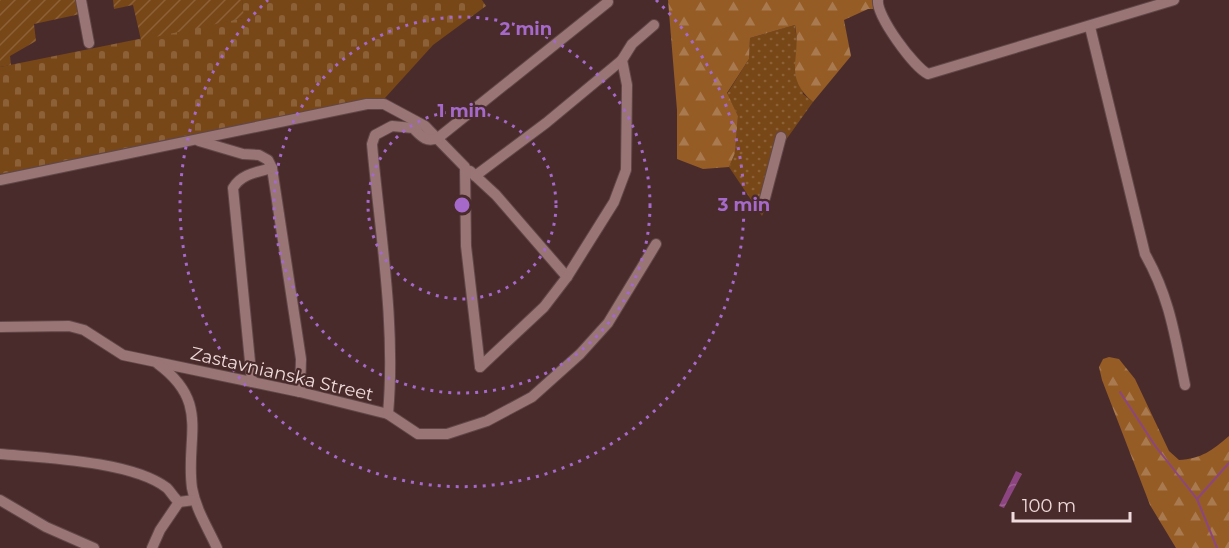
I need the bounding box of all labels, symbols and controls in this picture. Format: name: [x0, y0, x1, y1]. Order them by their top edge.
text: 2 min: [500, 18, 552, 40]
text: 1 min: [438, 100, 486, 122]
text: 3 min: [717, 194, 770, 216]
centre of rings: [452, 195, 472, 215]
street label: Zastavnianska Street: [188, 342, 376, 406]
scale bar: [1013, 485, 1130, 523]
text: 100 m: [1022, 495, 1076, 517]

